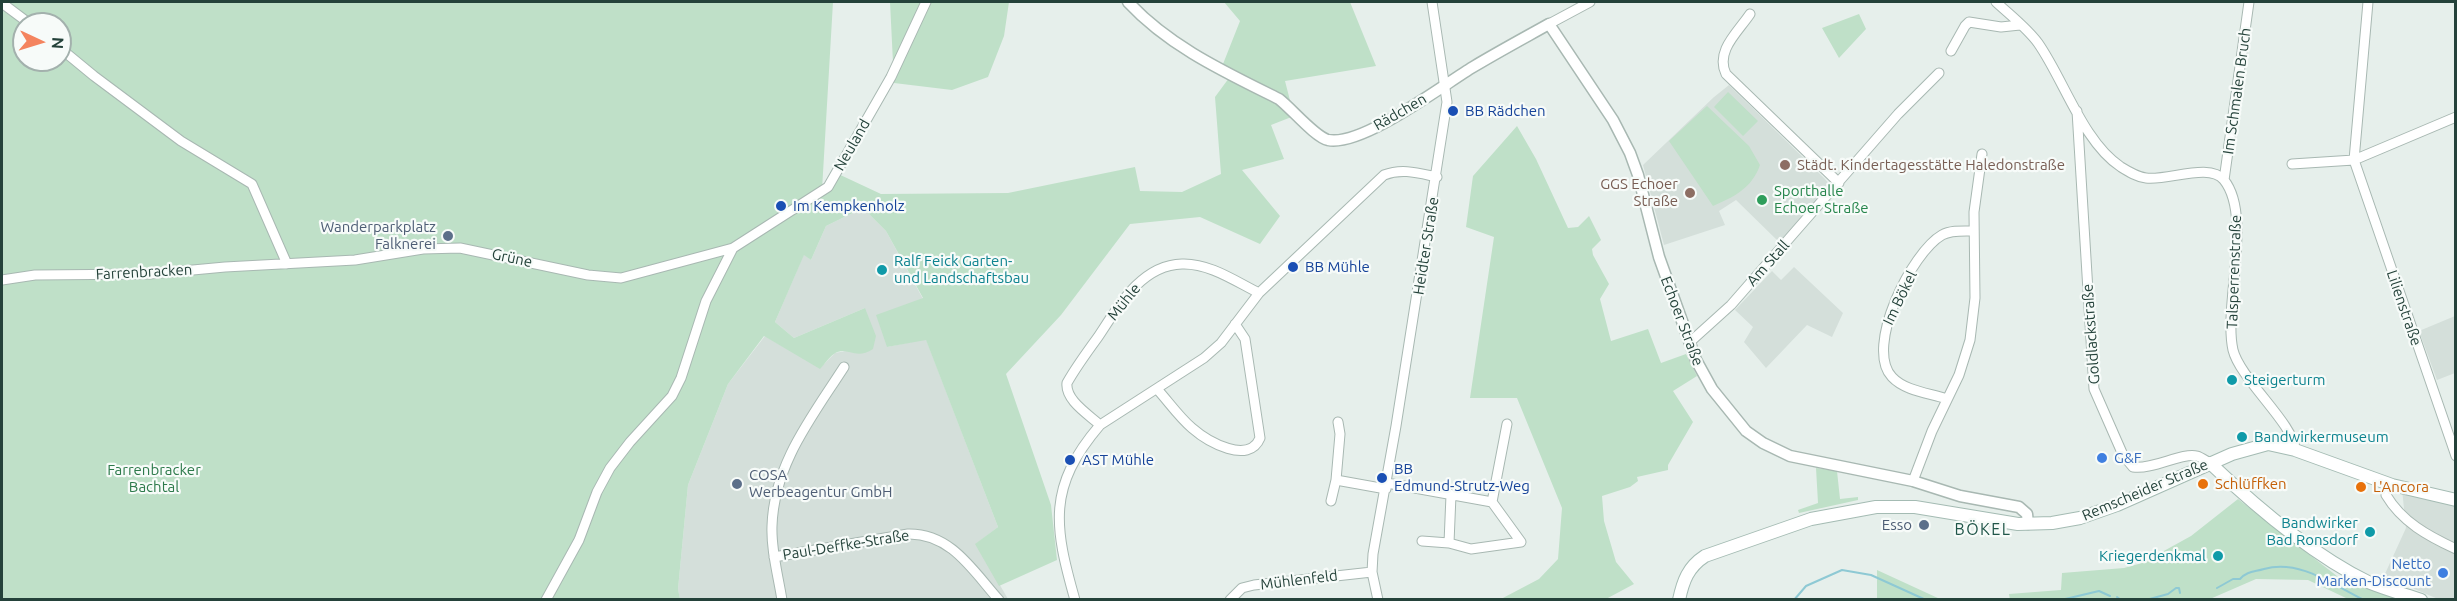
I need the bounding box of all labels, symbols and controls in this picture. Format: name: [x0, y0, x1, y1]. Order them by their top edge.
north arrow: [12, 12, 72, 72]
street label: Im Schmalen Bruch: [2219, 26, 2255, 156]
text: N: [49, 37, 67, 50]
street label: Rädchen: [1370, 90, 1430, 134]
place label: BB Rädchen: [1465, 102, 1546, 120]
marker: BB Rädchen: [1446, 104, 1460, 118]
street label: Neuland: [830, 116, 874, 174]
place label: Städt. Kindertagesstätte Haledonstraße: [1797, 156, 2065, 174]
marker: Städt. Kindertagesstätte Haledonstraße: [1778, 158, 1792, 172]
place label: GGS Echoer Straße: [1600, 175, 1678, 210]
place label: Sporthalle Echoer Straße: [1774, 182, 1869, 217]
marker: GGS Echoer Straße: [1683, 186, 1697, 200]
marker: Sporthalle Echoer Straße: [1755, 193, 1769, 207]
street label: Heidter Straße: [1409, 196, 1443, 296]
place label: Im Kempkenholz: [793, 197, 905, 215]
marker: Im Kempkenholz: [774, 199, 788, 213]
street label: Talsperrenstraße: [2223, 215, 2245, 329]
place label: Wanderparkplatz Falknerei: [320, 218, 436, 253]
marker: Wanderparkplatz Falknerei: [441, 229, 455, 243]
street label: Am Stall: [1743, 236, 1793, 290]
street label: Grüne: [490, 245, 534, 271]
place label: Ralf Feick Garten- und Landschaftsbau: [894, 252, 1029, 287]
place label: BB Mühle: [1305, 258, 1370, 276]
street label: Farrenbracken: [95, 260, 193, 284]
marker: BB Mühle: [1286, 260, 1300, 274]
marker: Ralf Feick Garten- und Landschaftsbau: [875, 263, 889, 277]
street label: Im Bökel: [1879, 268, 1921, 328]
street label: Lilienstraße: [2383, 268, 2425, 348]
street label: Echoer Straße: [1657, 274, 1707, 368]
street label: Mühle: [1104, 280, 1144, 324]
street label: Goldlackstraße: [2079, 283, 2103, 385]
place label: Steigerturm: [2244, 371, 2325, 389]
marker: Steigerturm: [2225, 373, 2239, 387]
place label: Bandwirkermuseum: [2254, 428, 2389, 446]
marker: Bandwirkermuseum: [2235, 430, 2249, 444]
place label: G&F: [2114, 449, 2142, 467]
place label: AST Mühle: [1082, 451, 1154, 469]
marker: G&F: [2095, 451, 2109, 465]
marker: AST Mühle: [1063, 453, 1077, 467]
street label: Remscheider Straße: [2079, 455, 2211, 525]
place label: BB Edmund-Strutz-Weg: [1394, 460, 1530, 495]
park label: Farrenbracker Bachtal: [107, 461, 201, 496]
place label: COSA Werbeagentur GmbH: [749, 466, 893, 501]
marker: BB Edmund-Strutz-Weg: [1375, 471, 1389, 485]
place label: Schlüffken: [2215, 475, 2286, 493]
marker: COSA Werbeagentur GmbH: [730, 477, 744, 491]
marker: Schlüffken: [2196, 477, 2210, 491]
place label: L'Ancora: [2373, 478, 2429, 496]
marker: L'Ancora: [2354, 480, 2368, 494]
place label: Bandwirker Bad Ronsdorf: [2266, 514, 2358, 549]
place label: Esso: [1882, 516, 1912, 534]
marker: Esso: [1917, 518, 1931, 532]
district label: BÖKEL: [1955, 520, 2011, 540]
marker: Bandwirker Bad Ronsdorf: [2363, 525, 2377, 539]
street label: Paul-Deffke-Straße: [781, 526, 911, 564]
place label: Kriegerdenkmal: [2099, 547, 2206, 565]
marker: Kriegerdenkmal: [2211, 549, 2225, 563]
place label: Netto Marken-Discount: [2317, 555, 2431, 590]
street label: Mühlenfeld: [1259, 566, 1339, 594]
marker: Netto Marken-Discount: [2436, 566, 2450, 580]

